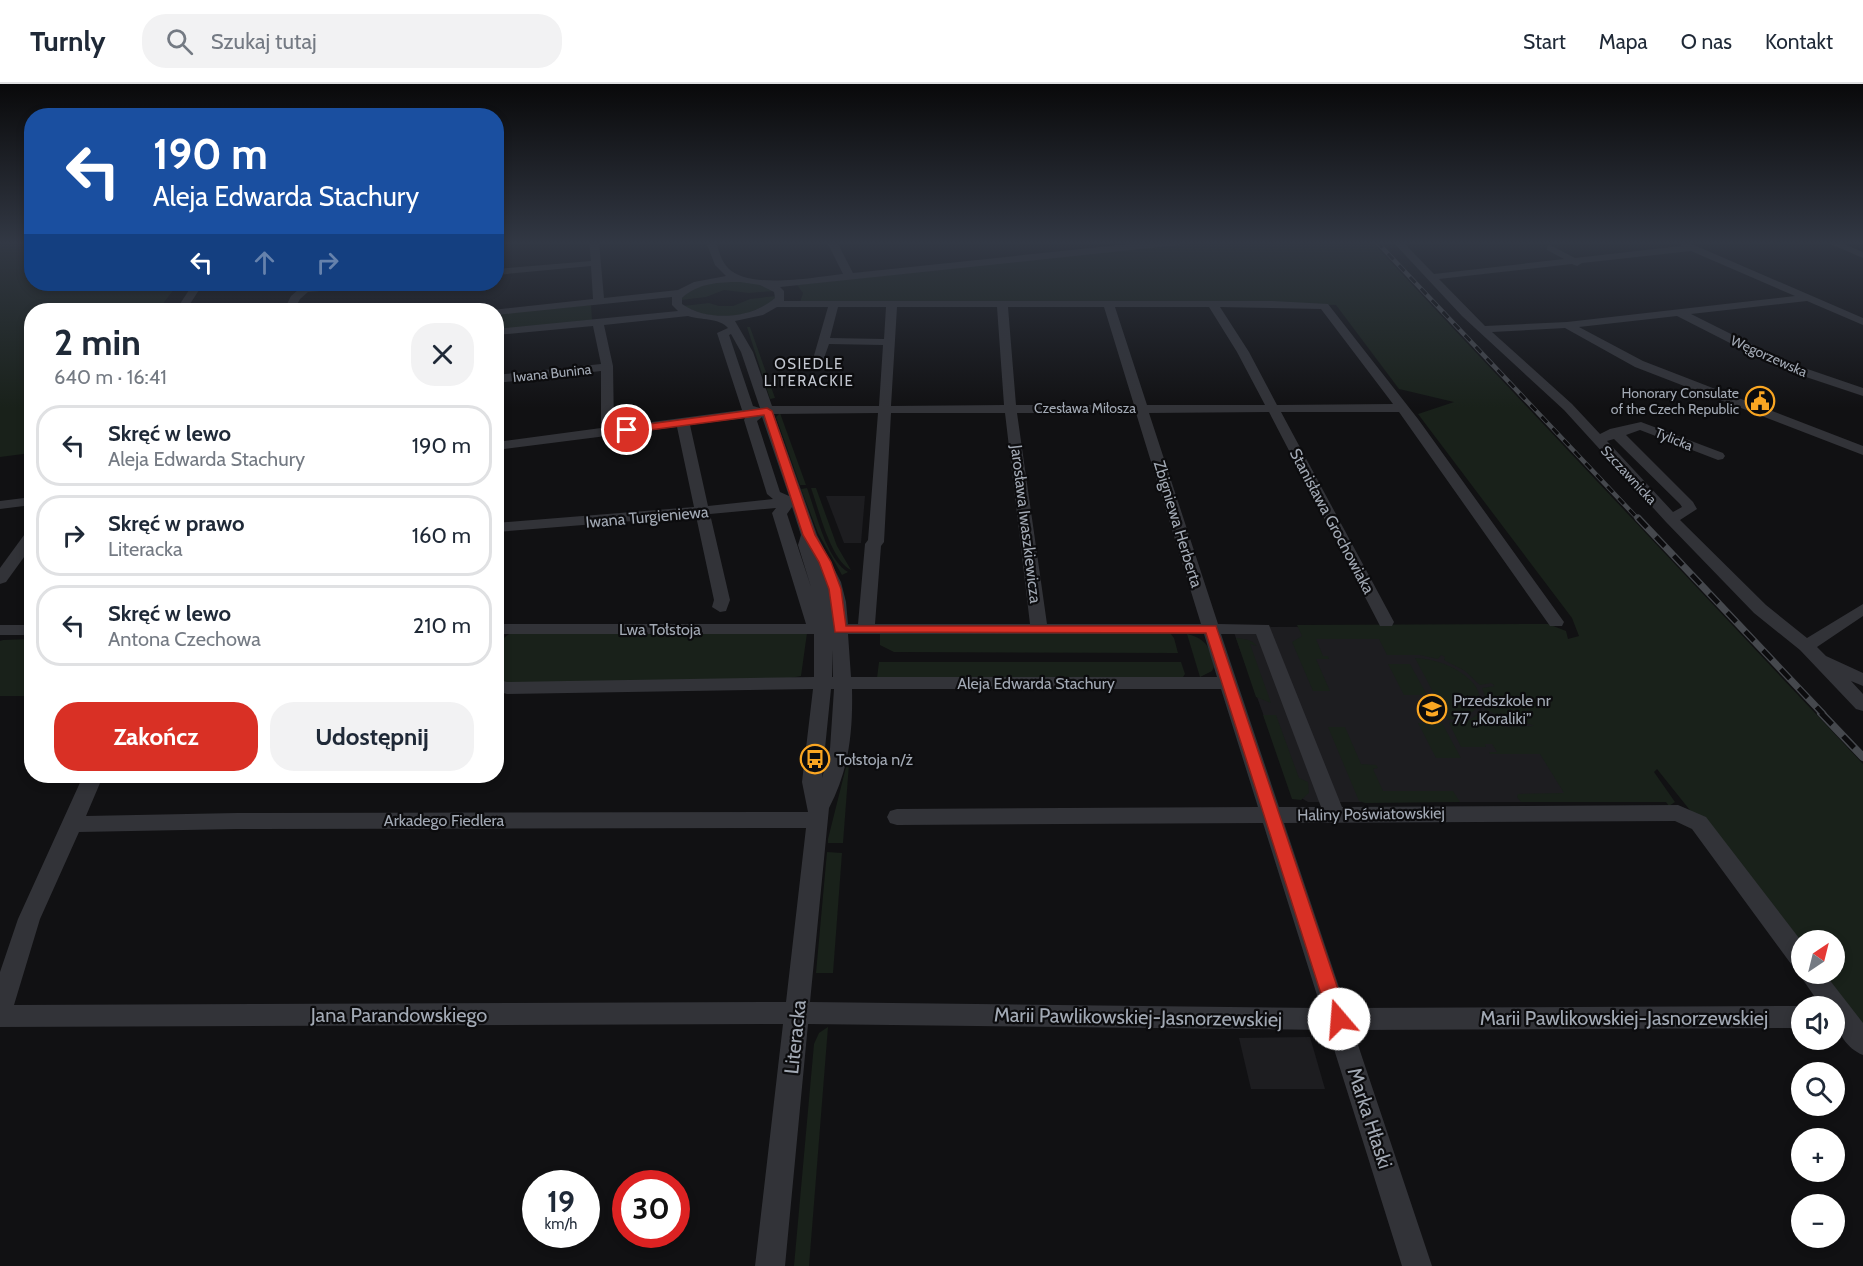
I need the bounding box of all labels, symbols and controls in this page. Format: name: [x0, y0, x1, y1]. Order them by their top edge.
search box: [142, 14, 562, 68]
text: Turnly: [30, 24, 106, 58]
icon: search: [163, 25, 196, 58]
text: Szukaj tutaj: [211, 28, 317, 55]
text: Start: [1523, 29, 1566, 54]
text: Mapa: [1599, 29, 1648, 54]
text: O nas: [1681, 29, 1732, 54]
text: Kontakt: [1765, 29, 1833, 54]
text: 190 m: [153, 128, 268, 180]
icon: left: [54, 132, 132, 210]
text: Aleja Edwarda Stachury: [153, 180, 419, 213]
icon: left: [185, 246, 218, 279]
icon: ahead: [248, 246, 281, 279]
icon: right: [311, 246, 344, 279]
text: 2 min: [54, 320, 141, 364]
button: close: [411, 323, 474, 386]
street label: Węgorzewska: [1728, 331, 1810, 381]
district label: OSIEDLE LITERACKIE: [764, 355, 854, 390]
street label: Iwana Bunina: [512, 360, 592, 386]
text: 640 m · 16:41: [54, 365, 167, 389]
place label: Honorary Consulate of the Czech Republic: [1611, 384, 1739, 418]
public building icon: Honorary Consulate of the Czech Republic: [1744, 385, 1776, 417]
street label: Czesława Miłosza: [1034, 399, 1136, 417]
pin: [601, 404, 652, 455]
icon: arrive: [610, 413, 643, 446]
text: Skręć w lewo: [108, 420, 231, 447]
street label: Tylicka: [1653, 423, 1696, 455]
icon: left: [57, 429, 90, 462]
text: 190 m: [412, 432, 471, 459]
street label: Szczawnicka: [1597, 442, 1661, 508]
street label: Jarosława Iwaszkiewicza: [1007, 443, 1045, 605]
street label: Stanisława Grochowiaka: [1286, 445, 1378, 597]
text: Aleja Edwarda Stachury: [108, 447, 305, 471]
street label: Zbigniewa Herberta: [1150, 458, 1206, 590]
street label: Iwana Turgieniewa: [585, 502, 710, 532]
text: Skręć w prawo: [108, 510, 245, 537]
icon: right: [57, 519, 90, 552]
text: 160 m: [412, 522, 471, 549]
text: Literacka: [108, 537, 182, 561]
text: Skręć w lewo: [108, 600, 231, 627]
icon: left: [57, 609, 90, 642]
text: 210 m: [413, 612, 471, 639]
street label: Lwa Tołstoja: [619, 620, 701, 639]
text: Antona Czechowa: [108, 627, 261, 651]
street label: Aleja Edwarda Stachury: [957, 674, 1115, 693]
place label: Przedszkole nr 77 „Koraliki”: [1453, 691, 1552, 728]
school or university icon: Przedszkole nr 77 „Koraliki”: [1416, 693, 1448, 725]
button: Zakończ: [54, 702, 258, 771]
button: Udostępnij: [270, 702, 474, 771]
bus stop icon: Tołstoja n/ż: [799, 743, 831, 775]
place label: Tołstoja n/ż: [836, 750, 913, 769]
street label: Haliny Poświatowskiej: [1297, 803, 1445, 825]
street label: Arkadego Fiedlera: [384, 811, 504, 830]
north arrow: [1791, 930, 1845, 984]
map controls: [1791, 930, 1845, 1248]
position arrow: [1307, 987, 1371, 1051]
button: sound: [1791, 996, 1845, 1050]
street label: Literacka: [779, 998, 811, 1075]
street label: Marii Pawlikowskiej-Jasnorzewskiej: [994, 1002, 1282, 1032]
street label: Jana Parandowskiego: [310, 1003, 487, 1027]
street label: Marii Pawlikowskiej-Jasnorzewskiej: [1480, 1006, 1768, 1030]
button: search: [1791, 1062, 1845, 1116]
street label: Marka Hłaski: [1342, 1064, 1398, 1172]
button: +: [1791, 1128, 1845, 1182]
speed limit sign: 30: [612, 1170, 690, 1248]
text: 19: [547, 1183, 575, 1220]
button: −: [1791, 1194, 1845, 1248]
text: km/h: [545, 1215, 577, 1233]

